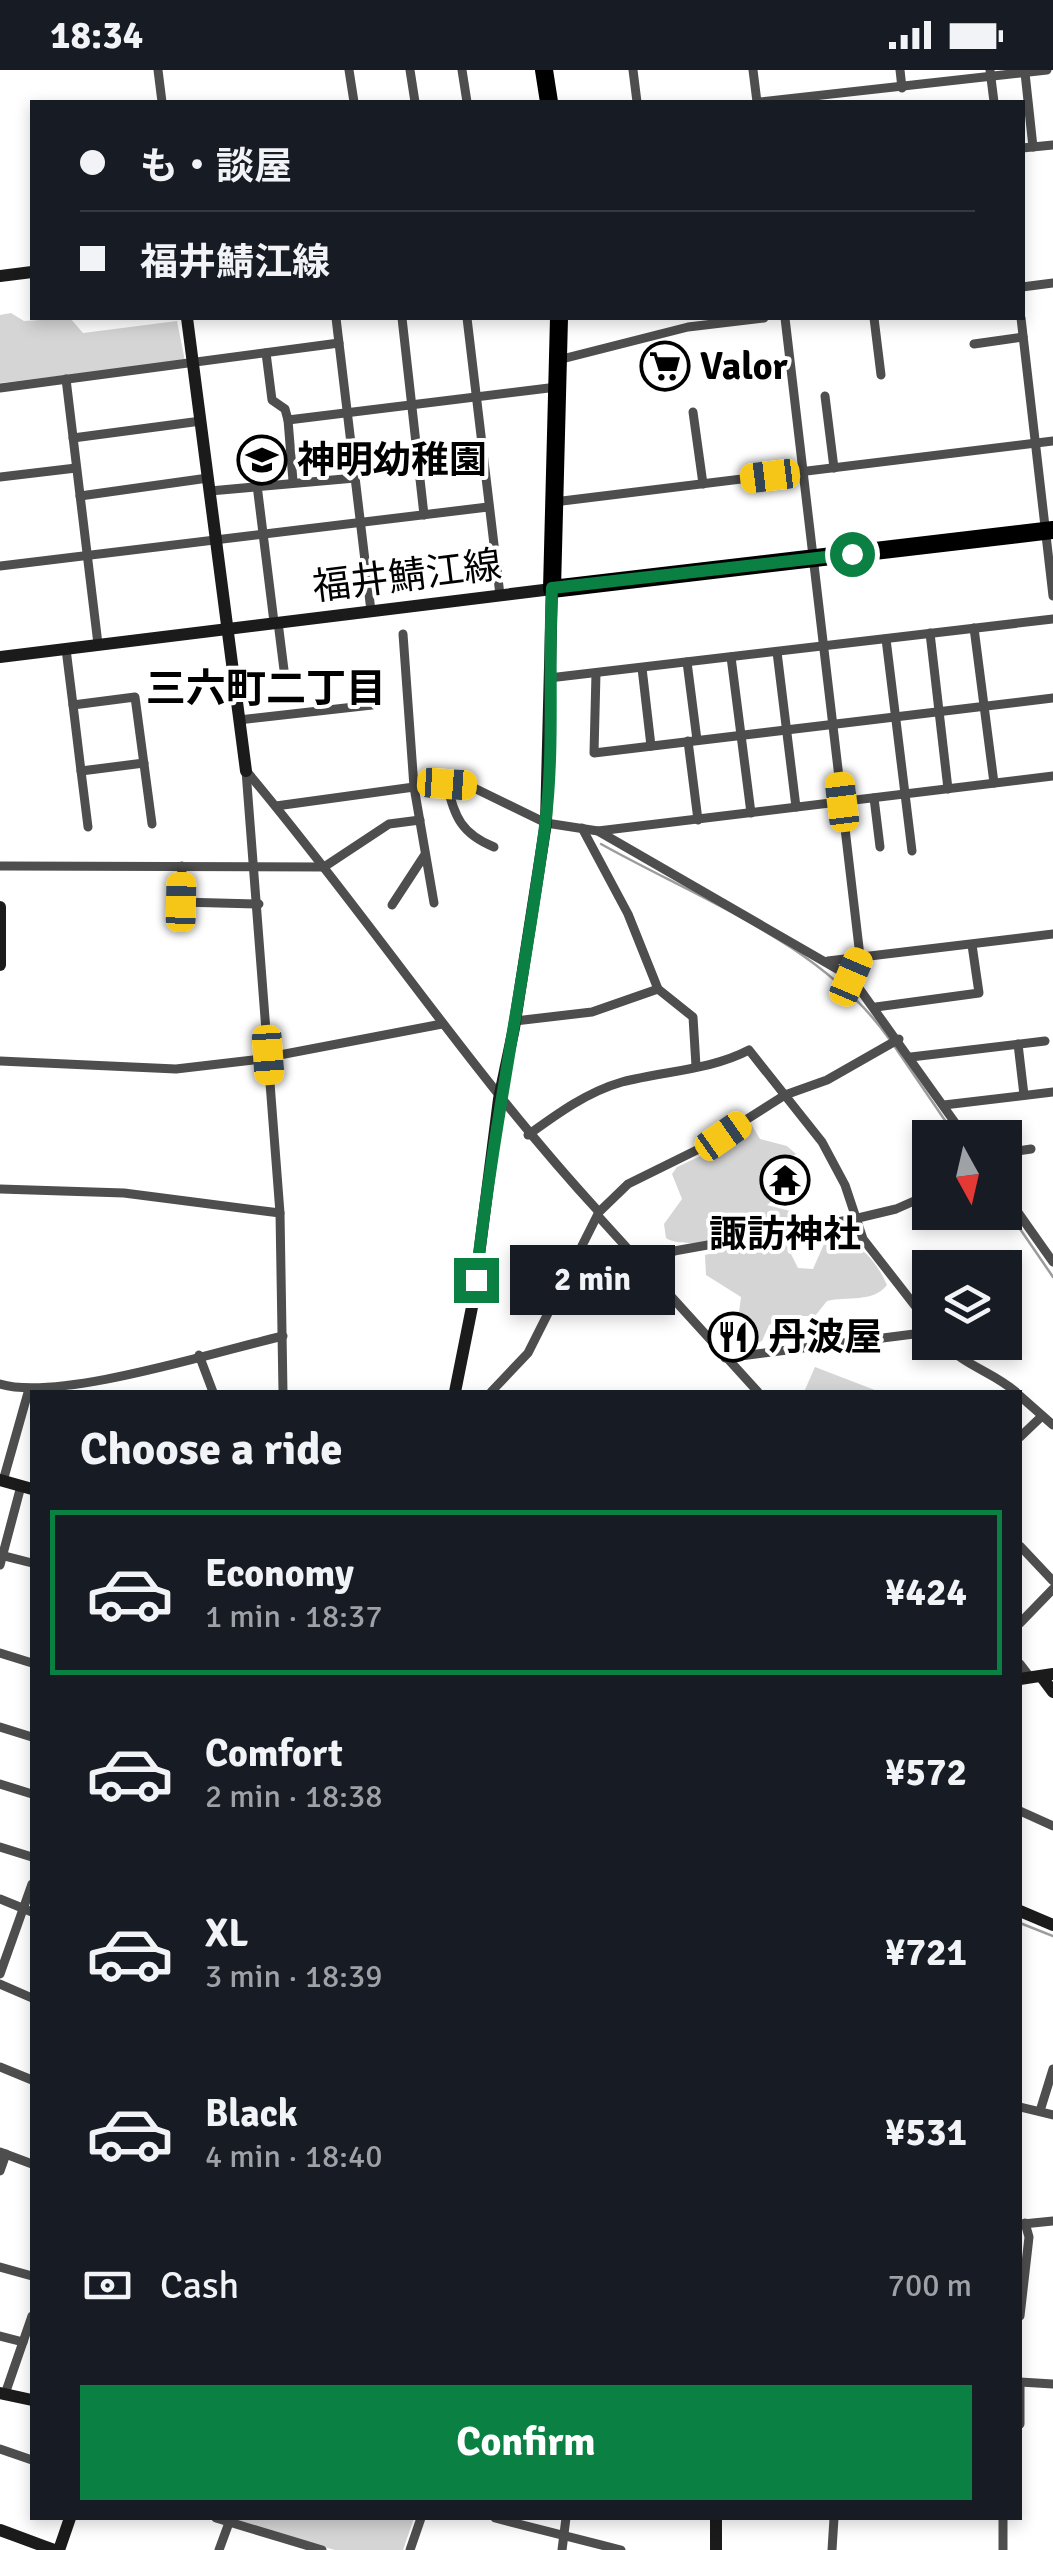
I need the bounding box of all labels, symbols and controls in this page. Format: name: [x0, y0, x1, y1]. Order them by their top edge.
text: 18:34: [50, 12, 143, 59]
text: も・談屋: [140, 143, 292, 190]
text: 福井鯖江線: [140, 239, 330, 286]
supermarket icon: Valor: [639, 340, 691, 392]
place label: Valor: [700, 343, 789, 390]
school or university icon: 神明幼稚園: [236, 434, 288, 486]
place label: 神明幼稚園: [297, 437, 487, 484]
car: [738, 457, 802, 495]
route start: [830, 532, 875, 577]
street label: 福井鯖江線: [310, 541, 504, 611]
district label: 三六町二丁目: [146, 664, 386, 714]
car: [416, 767, 478, 801]
car: [823, 770, 861, 834]
car: [165, 872, 197, 932]
car: [825, 944, 877, 1010]
car: [251, 1024, 285, 1086]
car: [690, 1107, 756, 1165]
north arrow: [912, 1120, 1022, 1230]
map controls: [912, 1120, 1022, 1360]
temple icon: 諏訪神社: [759, 1154, 811, 1206]
place label: 諏訪神社: [709, 1211, 861, 1258]
callout: 2 min: [511, 1245, 676, 1315]
button: layers: [912, 1250, 1022, 1360]
route end: [454, 1258, 499, 1303]
text: 2 min: [554, 1260, 631, 1299]
restaurant icon: 丹波屋: [707, 1311, 759, 1363]
place label: 丹波屋: [768, 1314, 882, 1361]
text: Choose a ride: [80, 1422, 343, 1477]
icon: car: [85, 1548, 175, 1638]
text: Economy: [205, 1550, 354, 1597]
text: ¥424: [885, 1569, 967, 1616]
text: 1 min · 18:37: [205, 1597, 383, 1636]
icon: car: [85, 1728, 175, 1818]
text: Comfort: [205, 1730, 343, 1777]
text: ¥572: [885, 1749, 967, 1796]
text: 2 min · 18:38: [205, 1777, 383, 1816]
icon: car: [85, 1908, 175, 1998]
text: XL: [205, 1910, 248, 1957]
text: ¥721: [885, 1929, 967, 1976]
text: 3 min · 18:39: [205, 1957, 383, 1996]
icon: car: [85, 2088, 175, 2178]
text: Black: [205, 2090, 298, 2137]
text: ¥531: [885, 2109, 967, 2156]
text: 4 min · 18:40: [205, 2137, 383, 2176]
icon: cash: [80, 2258, 135, 2313]
text: Cash: [160, 2262, 239, 2309]
text: 700 m: [888, 2266, 972, 2305]
button: Confirm: [80, 2385, 972, 2500]

